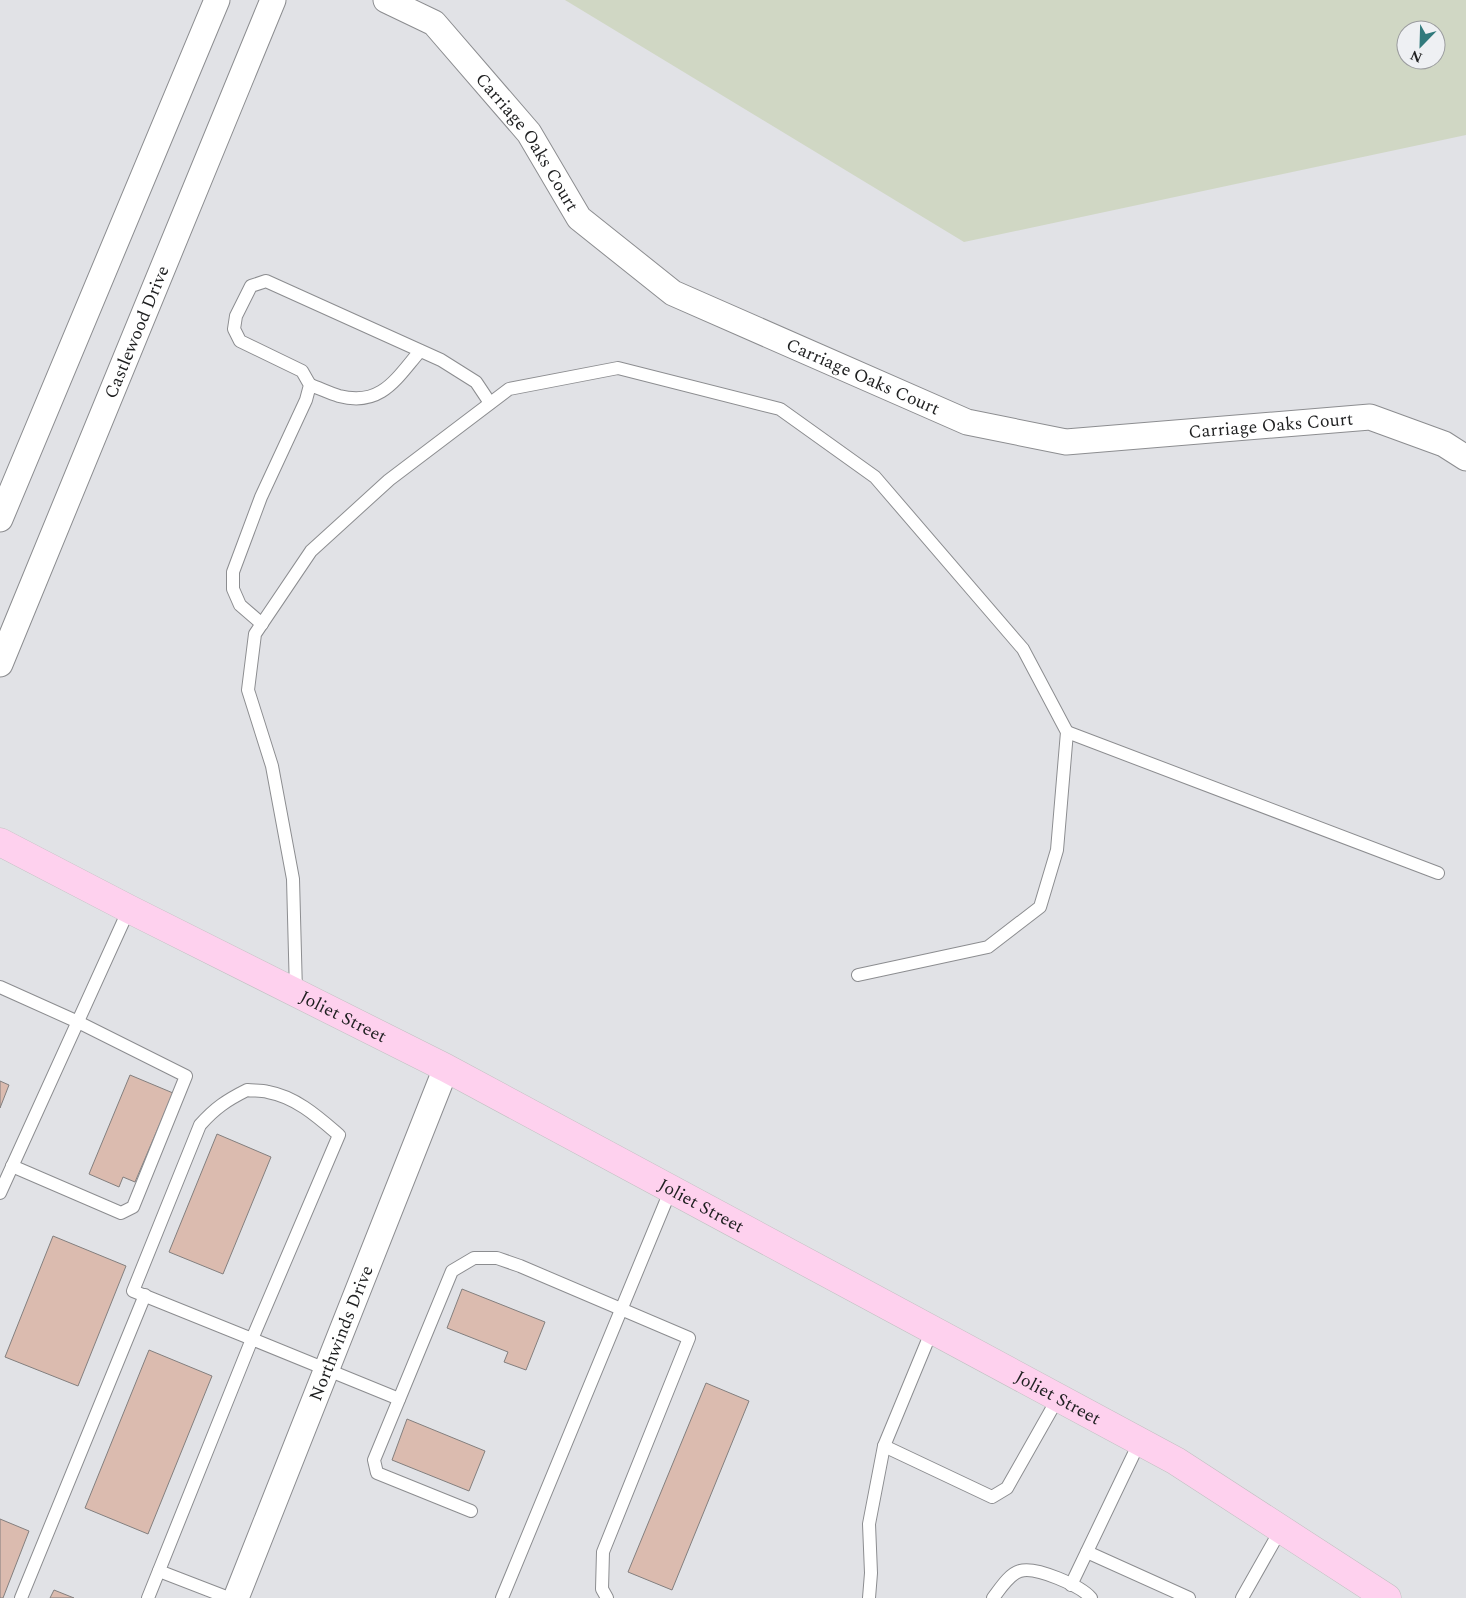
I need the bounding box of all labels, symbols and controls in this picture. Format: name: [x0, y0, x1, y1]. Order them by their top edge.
north arrow: [1396, 20, 1446, 70]
text: N: [1407, 45, 1425, 68]
street label: Carriage Oaks Court: [469, 67, 585, 217]
street label: Castlewood Drive: [98, 261, 176, 403]
street label: Carriage Oaks Court: [782, 331, 944, 422]
street label: Carriage Oaks Court: [1187, 405, 1354, 446]
street label: Joliet Street: [295, 984, 391, 1050]
street label: Joliet Street: [653, 1172, 749, 1240]
street label: Northwinds Drive: [302, 1261, 381, 1405]
street label: Joliet Street: [1010, 1364, 1106, 1432]

